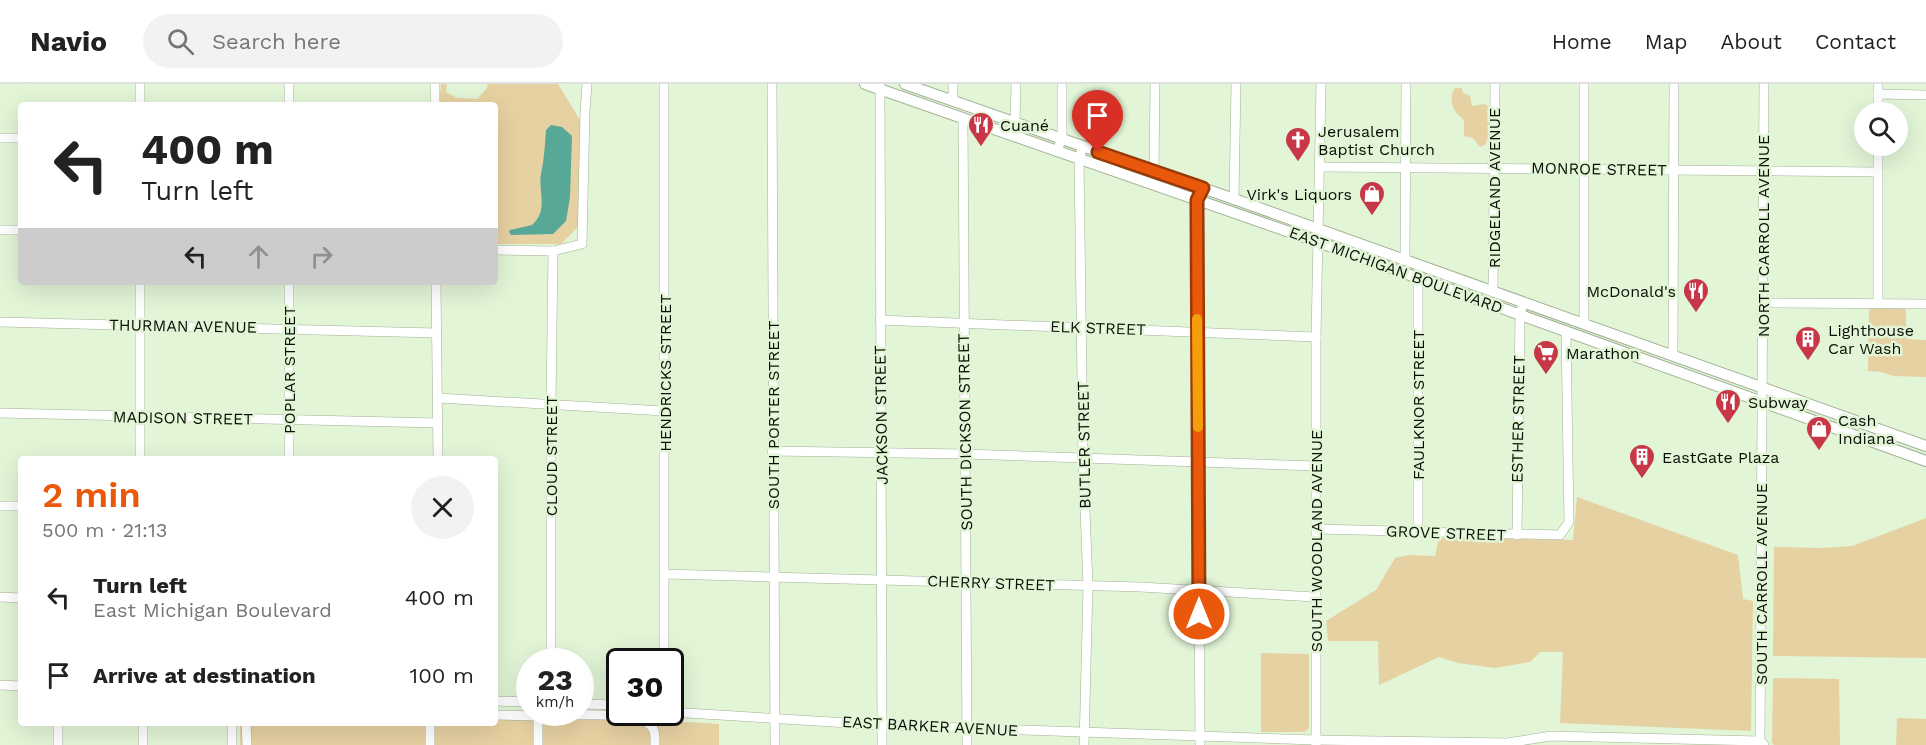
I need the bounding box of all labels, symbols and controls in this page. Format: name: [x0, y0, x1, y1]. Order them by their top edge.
search box: [143, 14, 563, 68]
text: Navio: [30, 25, 107, 58]
icon: search: [164, 25, 197, 58]
text: Search here: [212, 29, 341, 54]
text: Home: [1552, 29, 1612, 54]
text: Map: [1645, 29, 1688, 54]
text: About: [1721, 29, 1782, 54]
text: Contact: [1815, 29, 1896, 54]
pin: [1072, 90, 1123, 152]
icon: arrive: [1081, 99, 1114, 132]
map controls: [1854, 102, 1908, 156]
button: search: [1854, 102, 1908, 156]
street label: RIDGELAND AVENUE: [1485, 108, 1504, 268]
restaurant icon: Cuané: [966, 110, 996, 148]
place label: Cuané: [1000, 116, 1049, 135]
place label: Jerusalem Baptist Church: [1318, 122, 1435, 159]
text: 400 m: [141, 125, 274, 174]
church icon: Jerusalem Baptist Church: [1283, 125, 1313, 163]
icon: left: [42, 126, 120, 204]
street label: NORTH CARROLL AVENUE: [1754, 135, 1773, 337]
street label: MONROE STREET: [1531, 158, 1667, 180]
text: Turn left: [141, 175, 253, 207]
shop icon: Virk's Liquors: [1357, 179, 1387, 217]
place label: Virk's Liquors: [1246, 185, 1352, 204]
street label: EAST MICHIGAN BOULEVARD: [1287, 222, 1505, 318]
icon: left: [179, 240, 212, 273]
icon: ahead: [242, 240, 275, 273]
icon: right: [305, 240, 338, 273]
restaurant icon: McDonald's: [1681, 276, 1711, 314]
place label: McDonald's: [1587, 282, 1676, 301]
street label: HENDRICKS STREET: [656, 294, 675, 452]
street label: POPLAR STREET: [280, 306, 299, 434]
street label: THURMAN AVENUE: [109, 315, 257, 337]
street label: ELK STREET: [1050, 317, 1146, 339]
street label: SOUTH PORTER STREET: [764, 320, 783, 509]
place label: Lighthouse Car Wash: [1828, 321, 1914, 358]
building icon: Lighthouse Car Wash: [1793, 324, 1823, 362]
street label: FAULKNOR STREET: [1409, 330, 1428, 480]
street label: SOUTH DICKSON STREET: [954, 333, 976, 531]
supermarket icon: Marathon: [1531, 338, 1561, 376]
place label: Marathon: [1566, 344, 1640, 363]
street label: JACKSON STREET: [870, 345, 892, 485]
street label: ESTHER STREET: [1507, 355, 1529, 483]
street label: BUTLER STREET: [1073, 381, 1095, 509]
restaurant icon: Subway: [1713, 387, 1743, 425]
place label: Subway: [1748, 393, 1809, 412]
street label: CLOUD STREET: [542, 395, 561, 516]
street label: MADISON STREET: [113, 407, 254, 429]
place label: Cash Indiana: [1838, 411, 1895, 448]
shop icon: Cash Indiana: [1804, 414, 1834, 452]
street label: SOUTH WOODLAND AVENUE: [1307, 430, 1326, 652]
building icon: EastGate Plaza: [1627, 442, 1657, 480]
place label: EastGate Plaza: [1662, 448, 1779, 467]
text: 2 min: [42, 474, 141, 516]
button: close: [411, 476, 474, 539]
street label: SOUTH CARROLL AVENUE: [1752, 483, 1771, 685]
text: 500 m · 21:13: [42, 518, 167, 542]
street label: GROVE STREET: [1386, 521, 1507, 545]
street label: CHERRY STREET: [927, 571, 1056, 595]
text: Turn left: [93, 573, 187, 598]
icon: left: [42, 581, 75, 614]
position arrow: [1167, 582, 1231, 646]
text: 400 m: [405, 585, 474, 610]
text: East Michigan Boulevard: [93, 598, 332, 622]
speed limit sign: 30: [606, 648, 684, 726]
icon: arrive: [42, 659, 75, 692]
text: 23: [537, 662, 573, 697]
text: Arrive at destination: [93, 663, 316, 688]
text: 100 m: [410, 663, 474, 688]
text: km/h: [536, 693, 574, 711]
street label: EAST BARKER AVENUE: [842, 712, 1018, 740]

